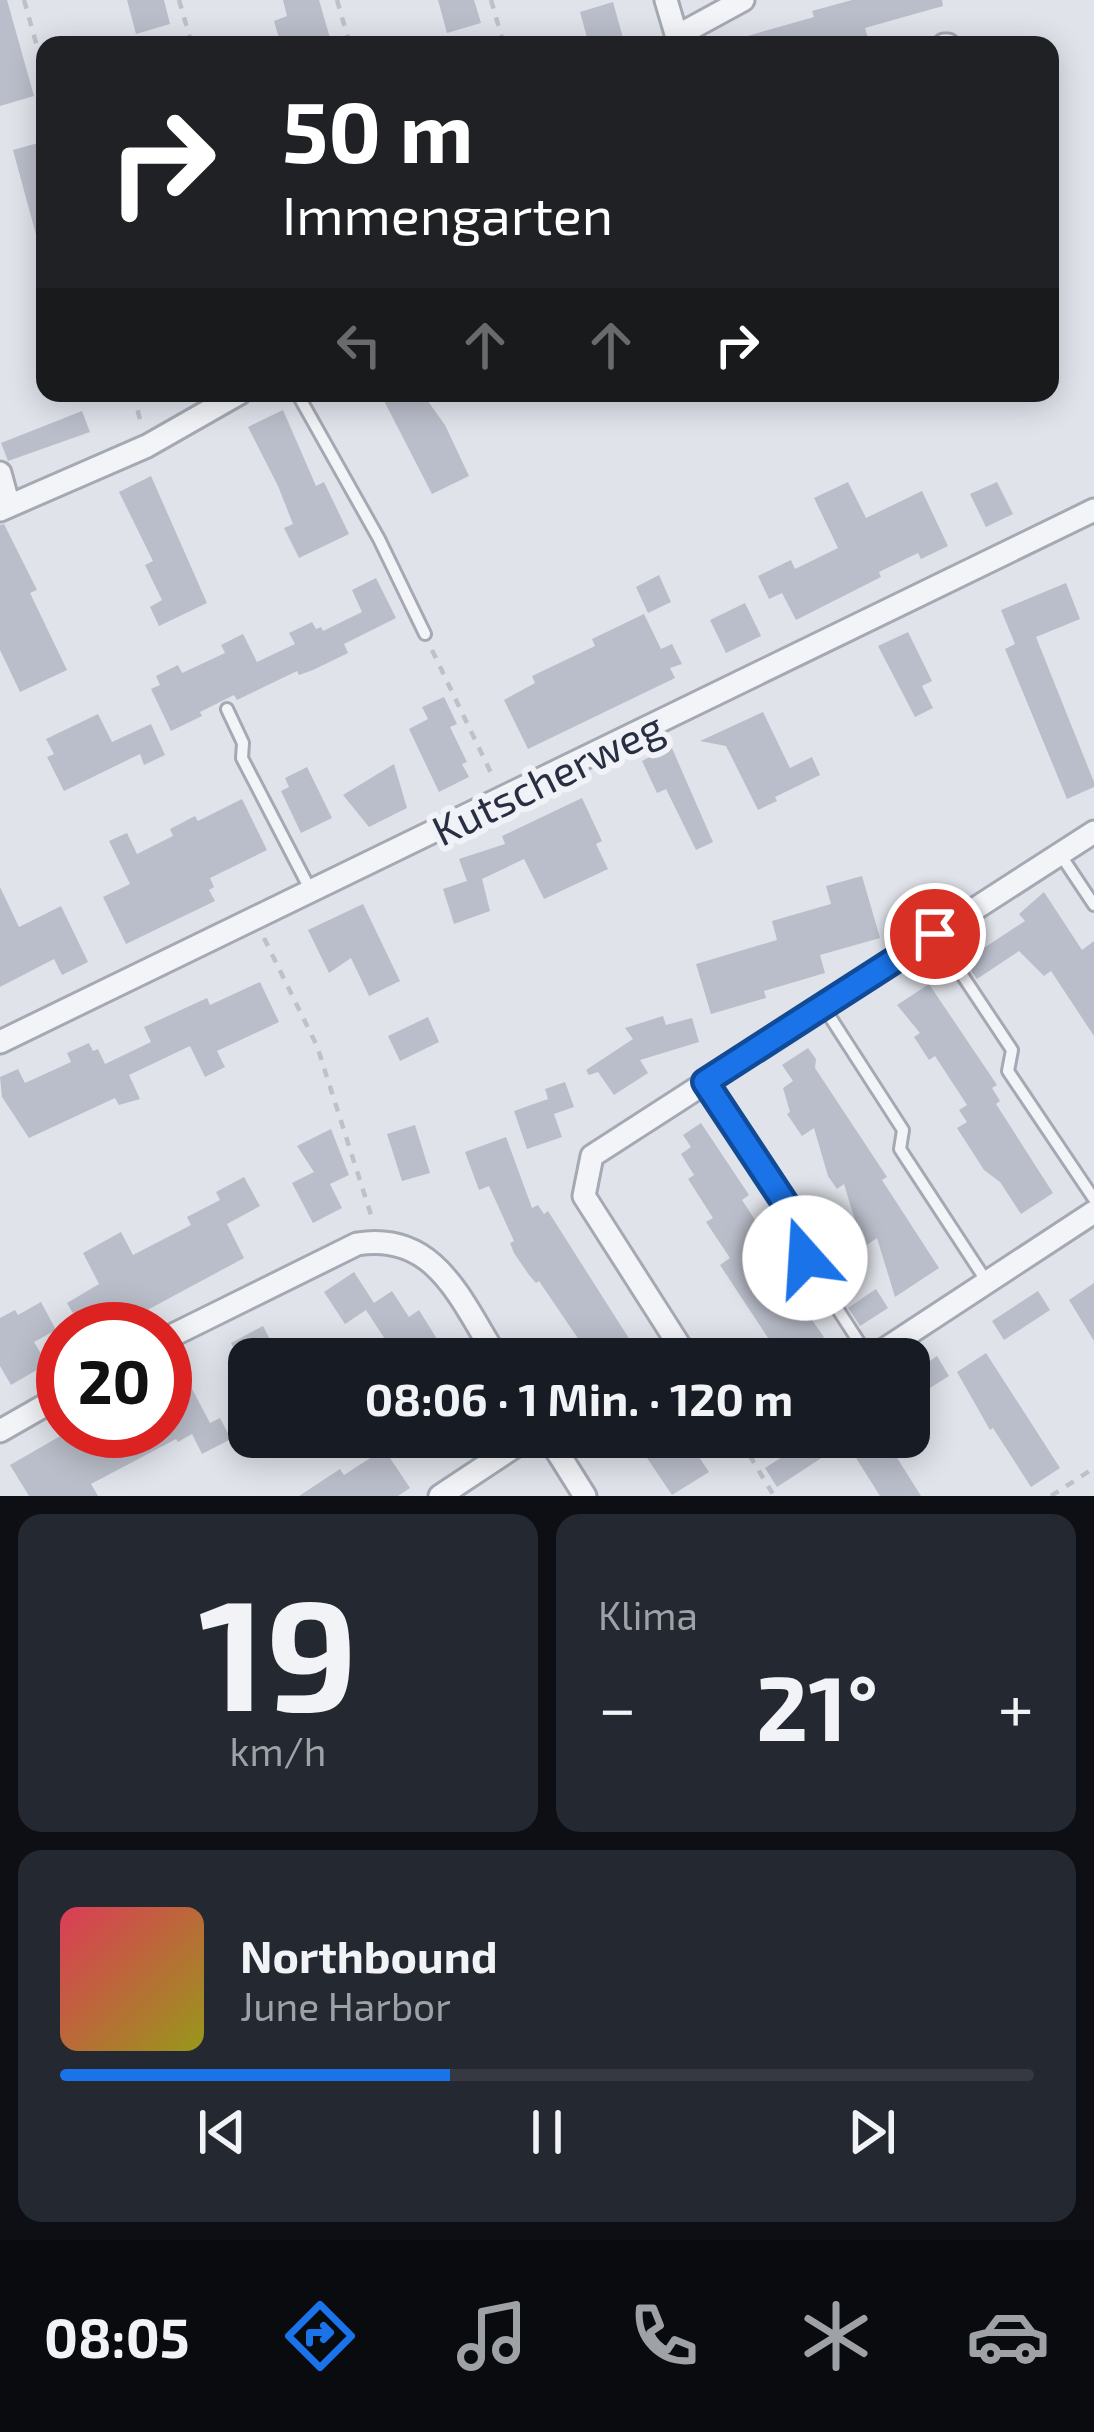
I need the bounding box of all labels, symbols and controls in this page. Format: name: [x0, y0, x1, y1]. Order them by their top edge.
text: 50 m: [282, 79, 474, 180]
icon: right: [84, 84, 240, 240]
text: Immengarten: [282, 181, 613, 246]
icon: left: [326, 312, 392, 378]
icon: ahead: [452, 312, 518, 378]
icon: ahead: [578, 312, 644, 378]
icon: right: [704, 312, 770, 378]
street label: Kutscherweg: [423, 700, 671, 854]
pin: [884, 883, 986, 985]
icon: arrive: [902, 901, 968, 967]
position arrow: [742, 1195, 868, 1321]
speed limit sign: 20: [36, 1302, 192, 1458]
text: 08:06 · 1 Min. · 120 m: [365, 1371, 793, 1425]
text: 19: [198, 1555, 358, 1742]
text: Klima: [598, 1591, 698, 1638]
text: 21°: [756, 1651, 878, 1759]
text: −: [598, 1666, 637, 1745]
text: +: [998, 1666, 1034, 1745]
text: km/h: [230, 1727, 326, 1774]
text: Northbound: [240, 1928, 498, 1982]
text: June Harbor: [240, 1982, 451, 2029]
icon: previous: [189, 2099, 255, 2165]
icon: pause: [514, 2099, 580, 2165]
icon: next: [839, 2099, 905, 2165]
icon: directions: [278, 2294, 362, 2378]
icon: music: [450, 2294, 534, 2378]
icon: phone: [622, 2294, 706, 2378]
icon: climate: [794, 2294, 878, 2378]
icon: car: [966, 2294, 1050, 2378]
text: 08:05: [44, 2304, 190, 2369]

